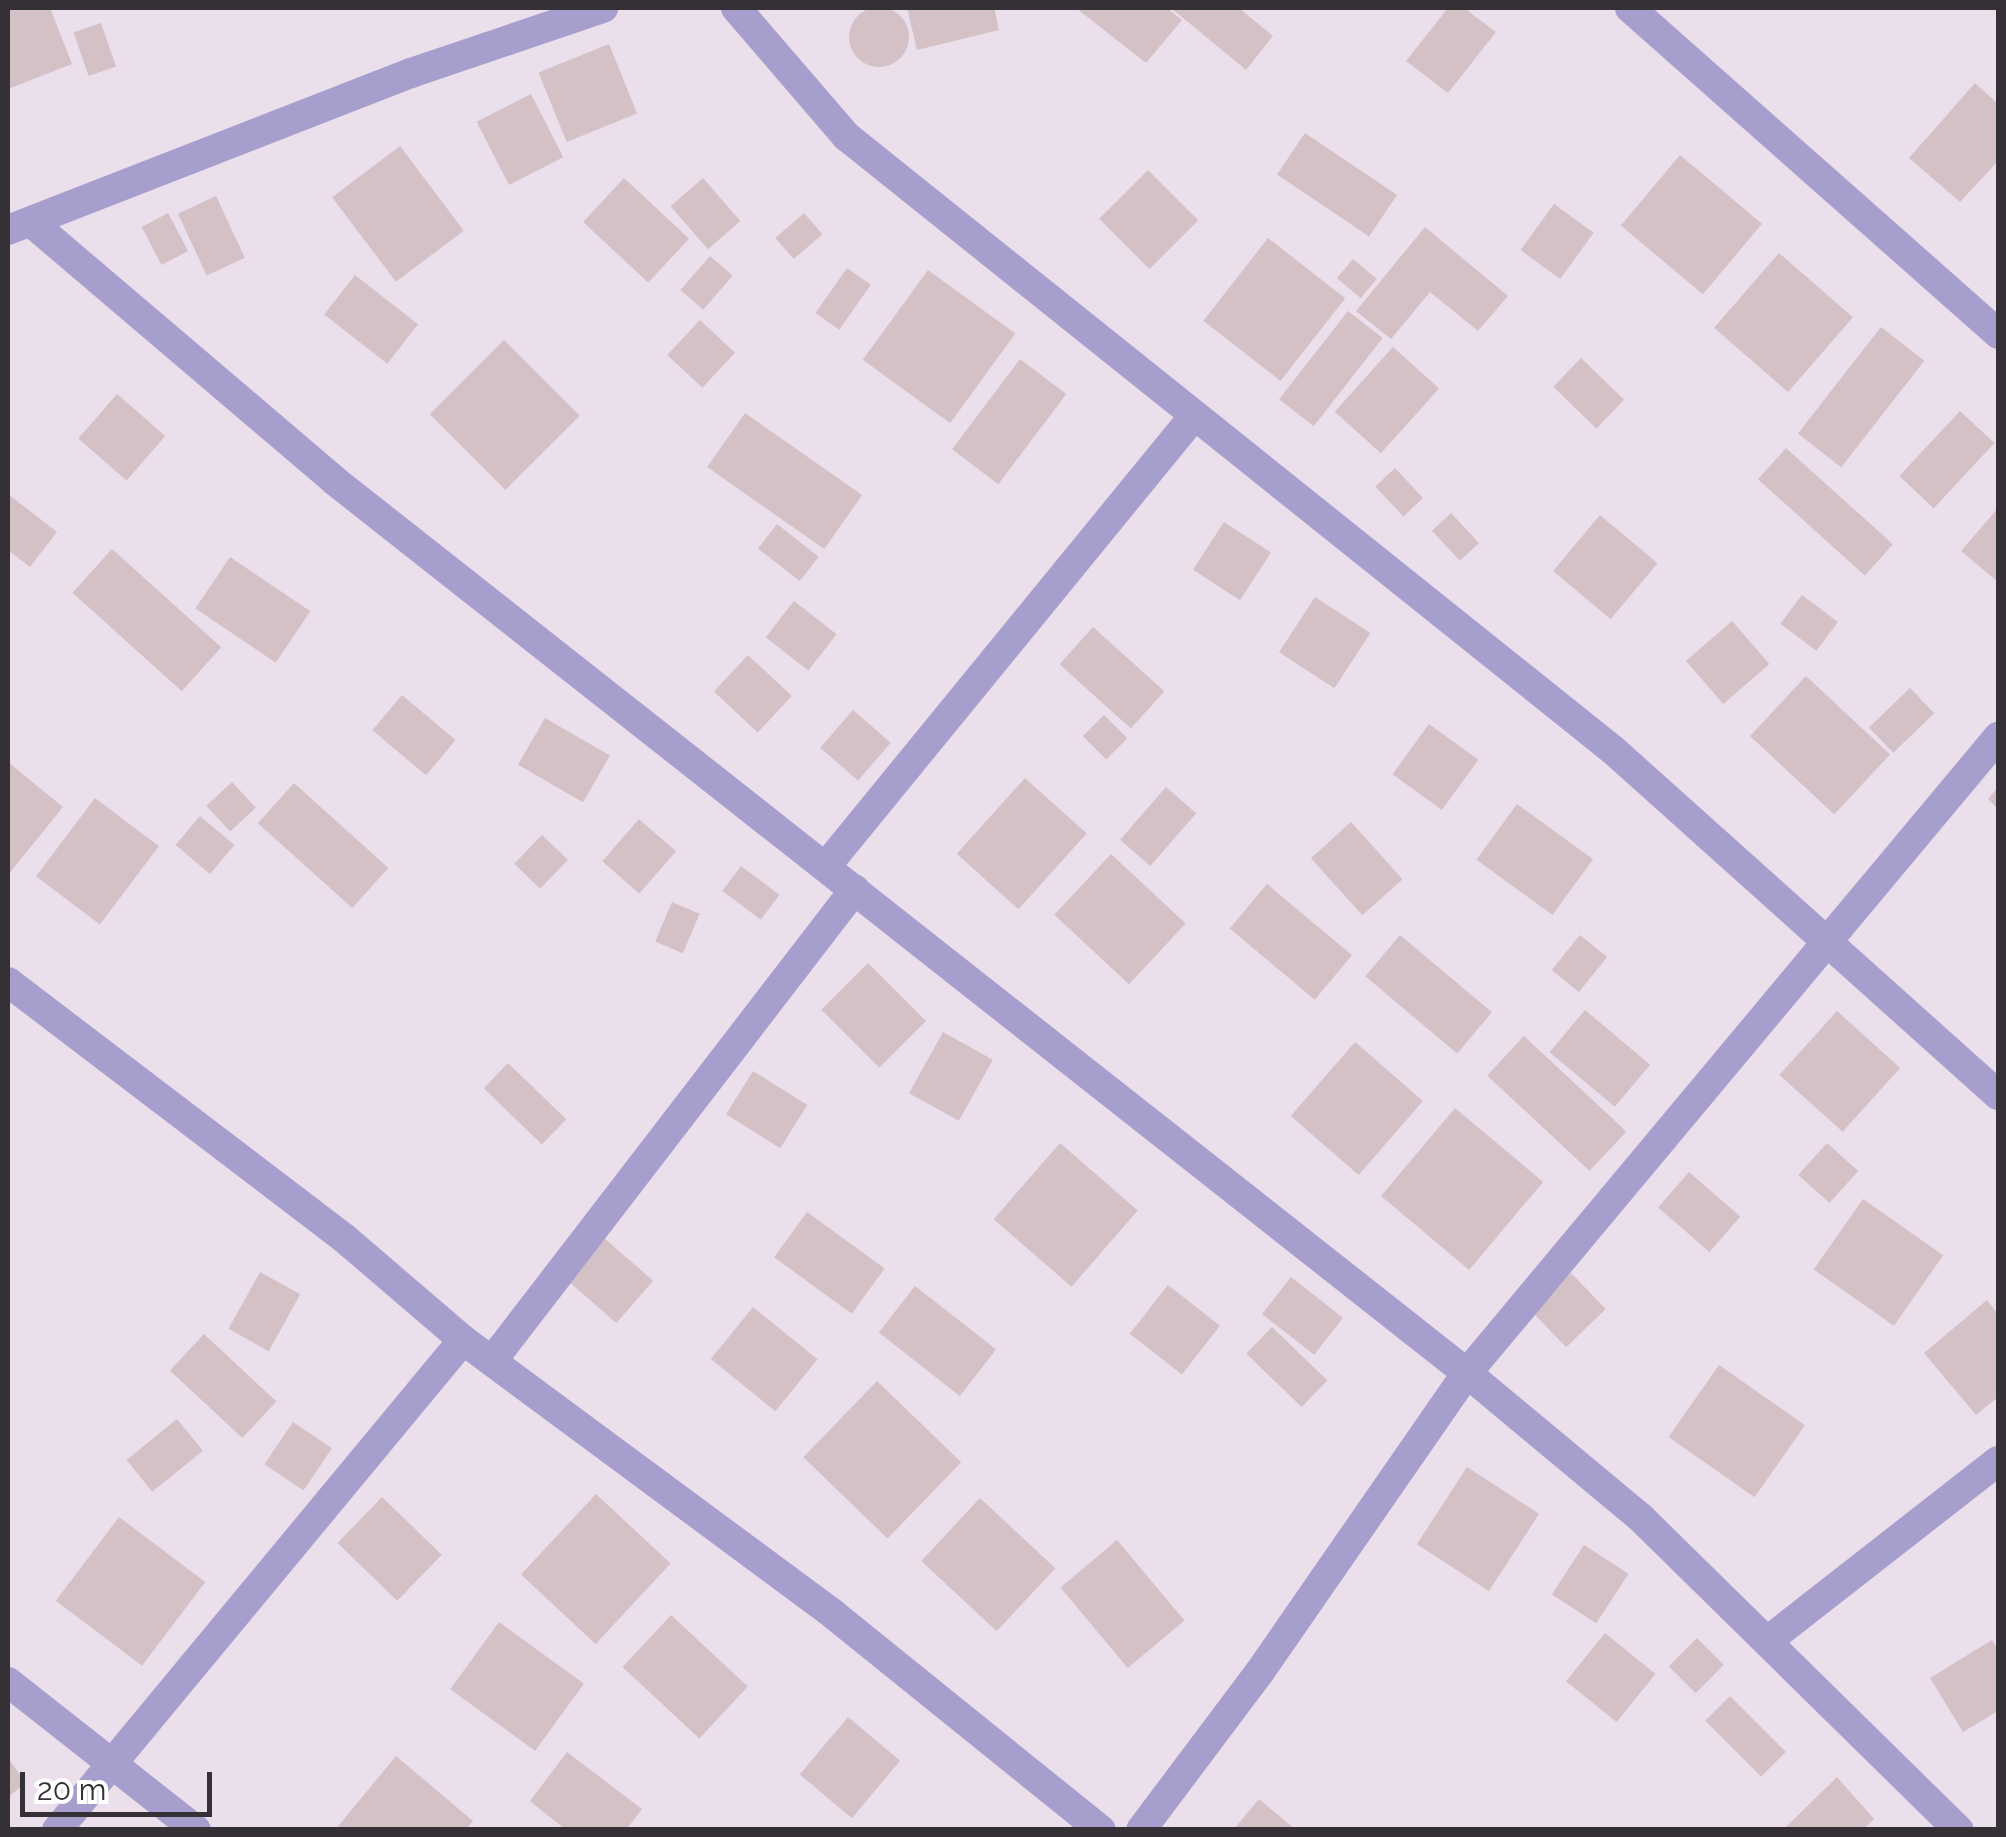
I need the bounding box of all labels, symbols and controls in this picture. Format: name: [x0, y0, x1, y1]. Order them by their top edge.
scale bar: [25, 1752, 218, 1814]
text: 20 m: [37, 1772, 106, 1807]

